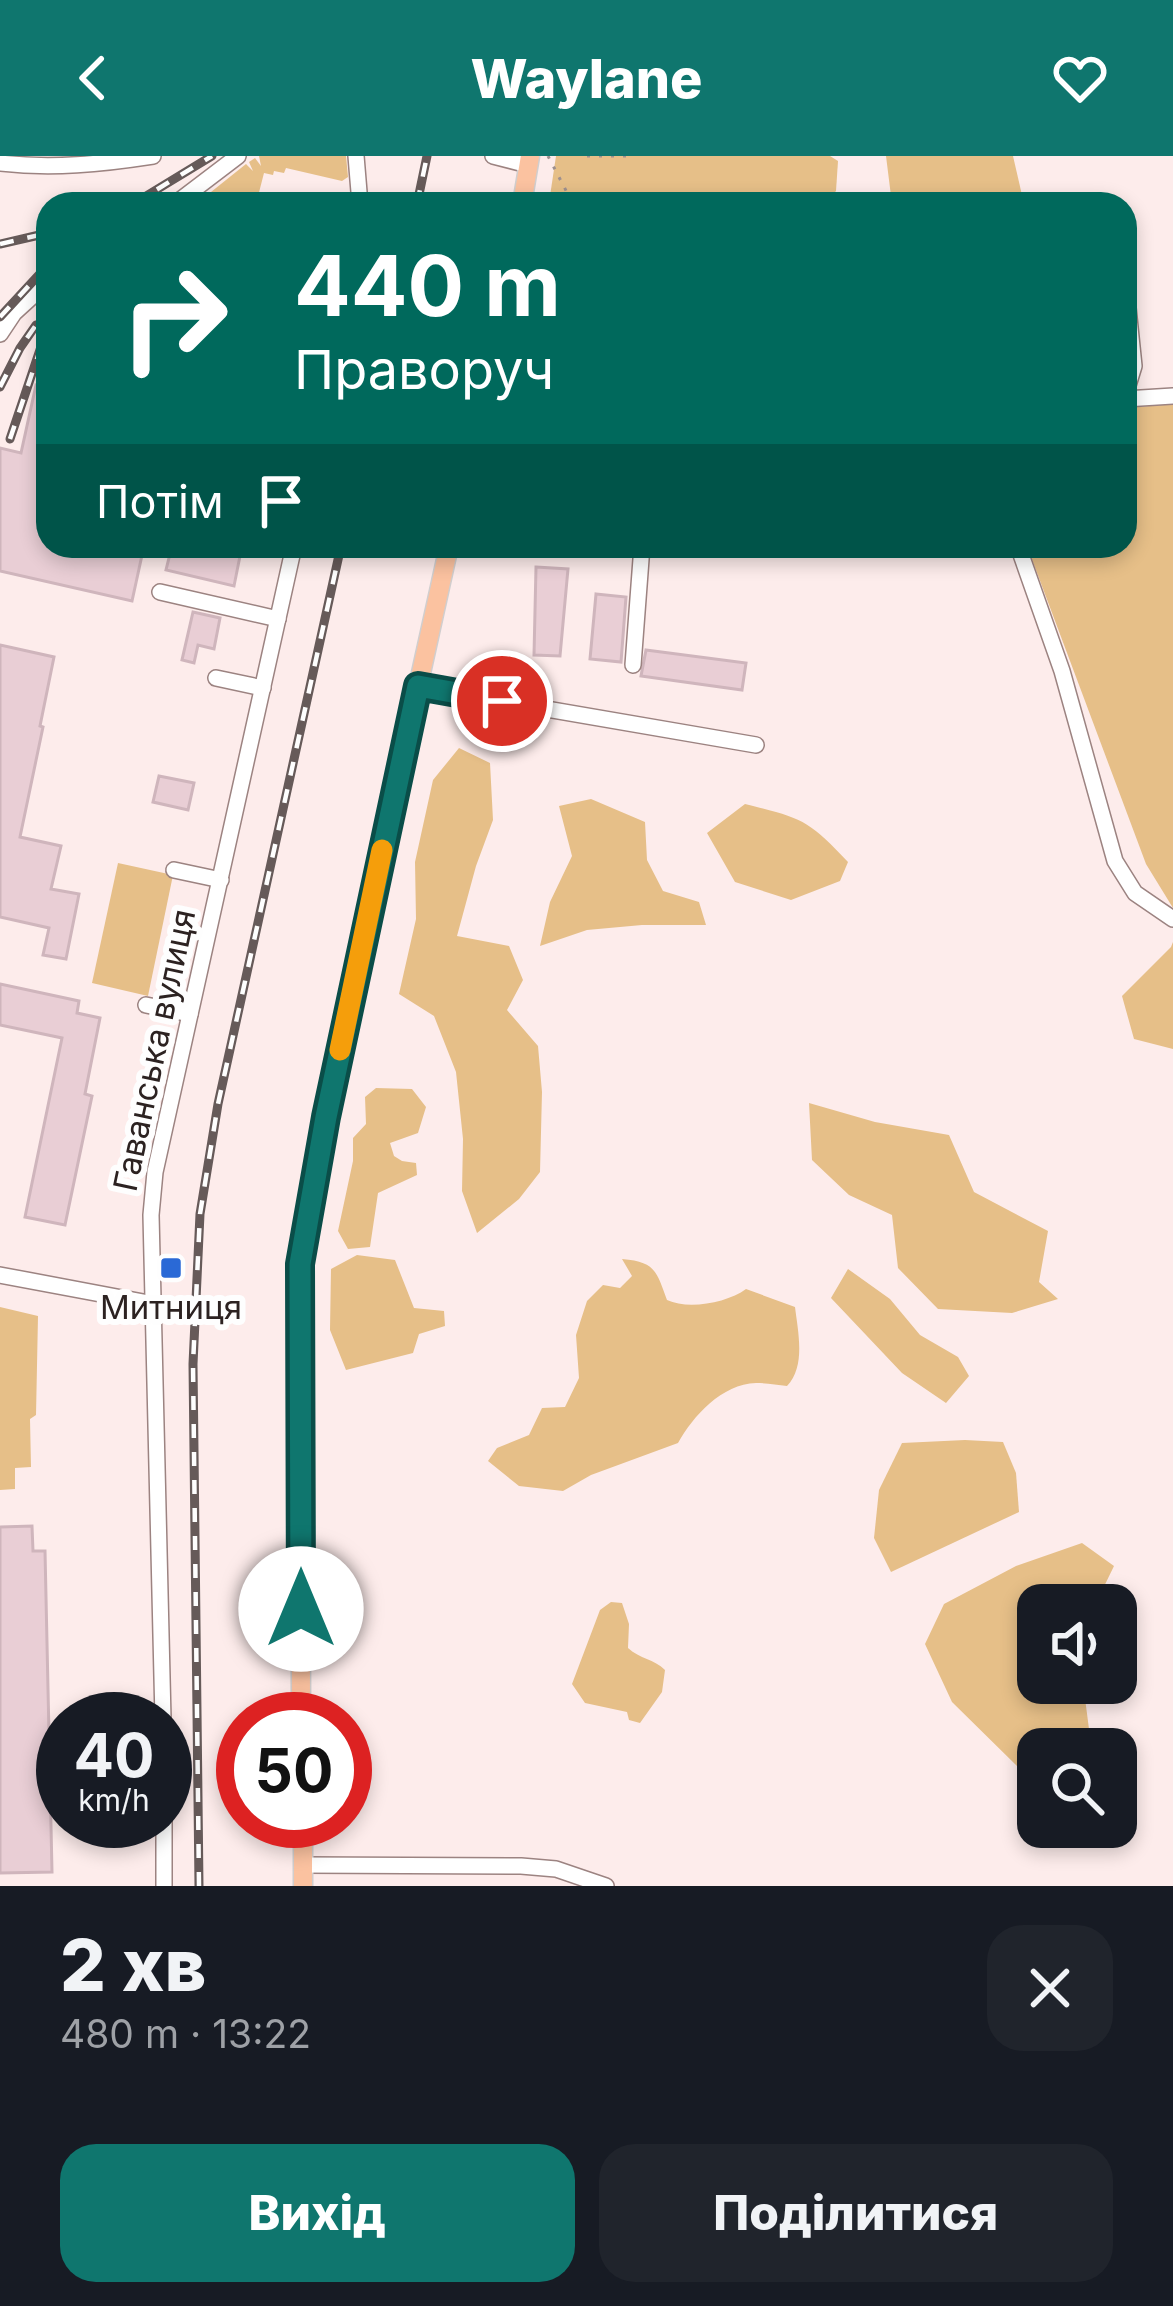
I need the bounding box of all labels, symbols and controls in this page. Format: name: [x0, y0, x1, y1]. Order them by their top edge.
icon: back: [60, 45, 126, 111]
icon: heart: [1047, 45, 1113, 111]
text: Waylane: [471, 46, 702, 111]
text: 440 m: [294, 235, 561, 336]
icon: right: [96, 240, 252, 396]
text: Праворуч: [294, 337, 554, 402]
icon: arrive: [248, 468, 314, 534]
text: Потім: [96, 474, 224, 529]
pin: [451, 650, 553, 752]
icon: arrive: [469, 668, 535, 734]
street label: Гаванська вулиця: [105, 905, 203, 1195]
marker: Митниця: [158, 1255, 184, 1281]
place label: Митниця: [100, 1287, 242, 1327]
position arrow: [238, 1546, 364, 1672]
map controls: [1017, 1584, 1137, 1848]
button: sound: [1017, 1584, 1137, 1704]
speed limit sign: 50: [216, 1692, 372, 1848]
text: 40: [73, 1719, 155, 1791]
button: search: [1017, 1728, 1137, 1848]
text: km/h: [78, 1782, 150, 1818]
text: 2 хв: [60, 1921, 206, 2008]
button: close: [987, 1925, 1113, 2051]
text: 480 m · 13:22: [60, 2010, 311, 2057]
button: Вихід: [60, 2144, 575, 2282]
button: Поділитися: [599, 2144, 1113, 2282]

